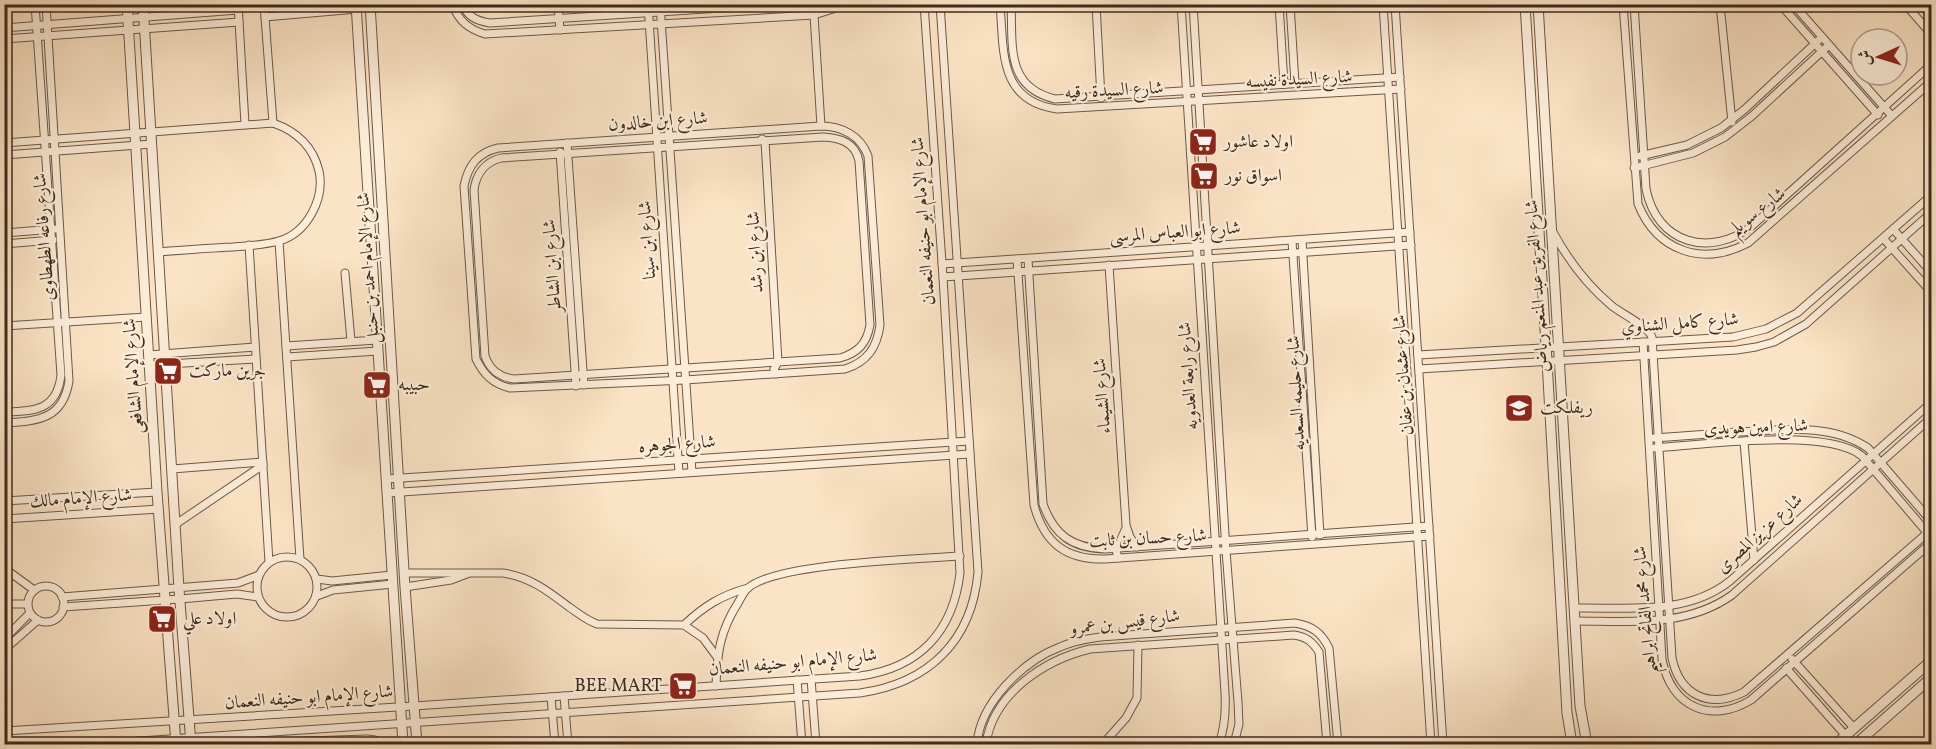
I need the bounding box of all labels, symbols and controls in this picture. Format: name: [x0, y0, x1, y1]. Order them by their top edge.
north arrow: [1849, 27, 1909, 87]
text: ش: [1855, 49, 1878, 67]
street label: شارع السيدة نفيسه: [1245, 65, 1353, 96]
street label: شارع السيدة رقيه: [1064, 76, 1164, 107]
street label: شارع ابن خالدون: [607, 106, 709, 139]
supermarket icon: اولاد عاشور: [1187, 126, 1219, 158]
place label: اولاد عاشور: [1222, 130, 1293, 155]
street label: شارع الإمام ابو حنيفه النعمان: [906, 136, 944, 306]
supermarket icon: اسواق نور: [1188, 160, 1220, 192]
place label: اسواق نور: [1223, 164, 1282, 189]
street label: شارع رفاعه الطهطاوى: [28, 172, 63, 302]
street label: شارع سويلم: [1724, 182, 1794, 245]
street label: شارع الإمام احمد بن حنبل: [351, 191, 389, 344]
street label: شارع الفريق عبد المنعم رياض: [1519, 199, 1559, 373]
street label: شارع ابن سينا: [633, 200, 664, 280]
street label: شارع ابن رشد: [741, 211, 772, 293]
street label: شارع ابو العباس المرسى: [1109, 216, 1241, 251]
street label: شارع ابن الشاطر: [537, 218, 570, 316]
street label: شارع كامل الشناوي: [1620, 307, 1740, 342]
street label: شارع عثمان بن عفان: [1387, 314, 1422, 436]
street label: شارع الإمام الشافعى: [117, 317, 153, 435]
street label: شارع رابعة العدويه: [1173, 321, 1206, 431]
street label: شارع حليمه السعديه: [1282, 335, 1313, 451]
supermarket icon: جرين ماركت: [152, 355, 184, 387]
street label: شارع الشيماء: [1088, 357, 1119, 435]
place label: جرين ماركت: [189, 359, 266, 384]
supermarket icon: حبيبه: [361, 369, 393, 401]
place label: حبيبه: [398, 373, 430, 398]
school or university icon: ريفلكت: [1503, 392, 1535, 424]
place label: ريفلكت: [1540, 396, 1593, 421]
street label: شارع امين هويدى: [1703, 414, 1809, 443]
street label: شارع الجوهره: [638, 430, 716, 461]
street label: شارع الإمام مالك: [29, 483, 133, 517]
street label: شارع عزيز المصرى: [1711, 488, 1809, 580]
street label: شارع حسان بن ثابت: [1089, 523, 1208, 556]
street label: شارع محمد الفاتح ابراهيم: [1628, 545, 1668, 675]
supermarket icon: اولاد علي: [146, 603, 178, 635]
street label: شارع قيس بن عمرو: [1067, 604, 1182, 643]
place label: اولاد علي: [183, 607, 236, 635]
street label: شارع الإمام ابو حنيفه النعمان: [708, 643, 878, 685]
supermarket icon: BEE MART: [667, 670, 699, 702]
place label: BEE MART: [575, 674, 662, 699]
street label: شارع الإمام ابو حنيفه النعمان: [224, 680, 394, 718]

